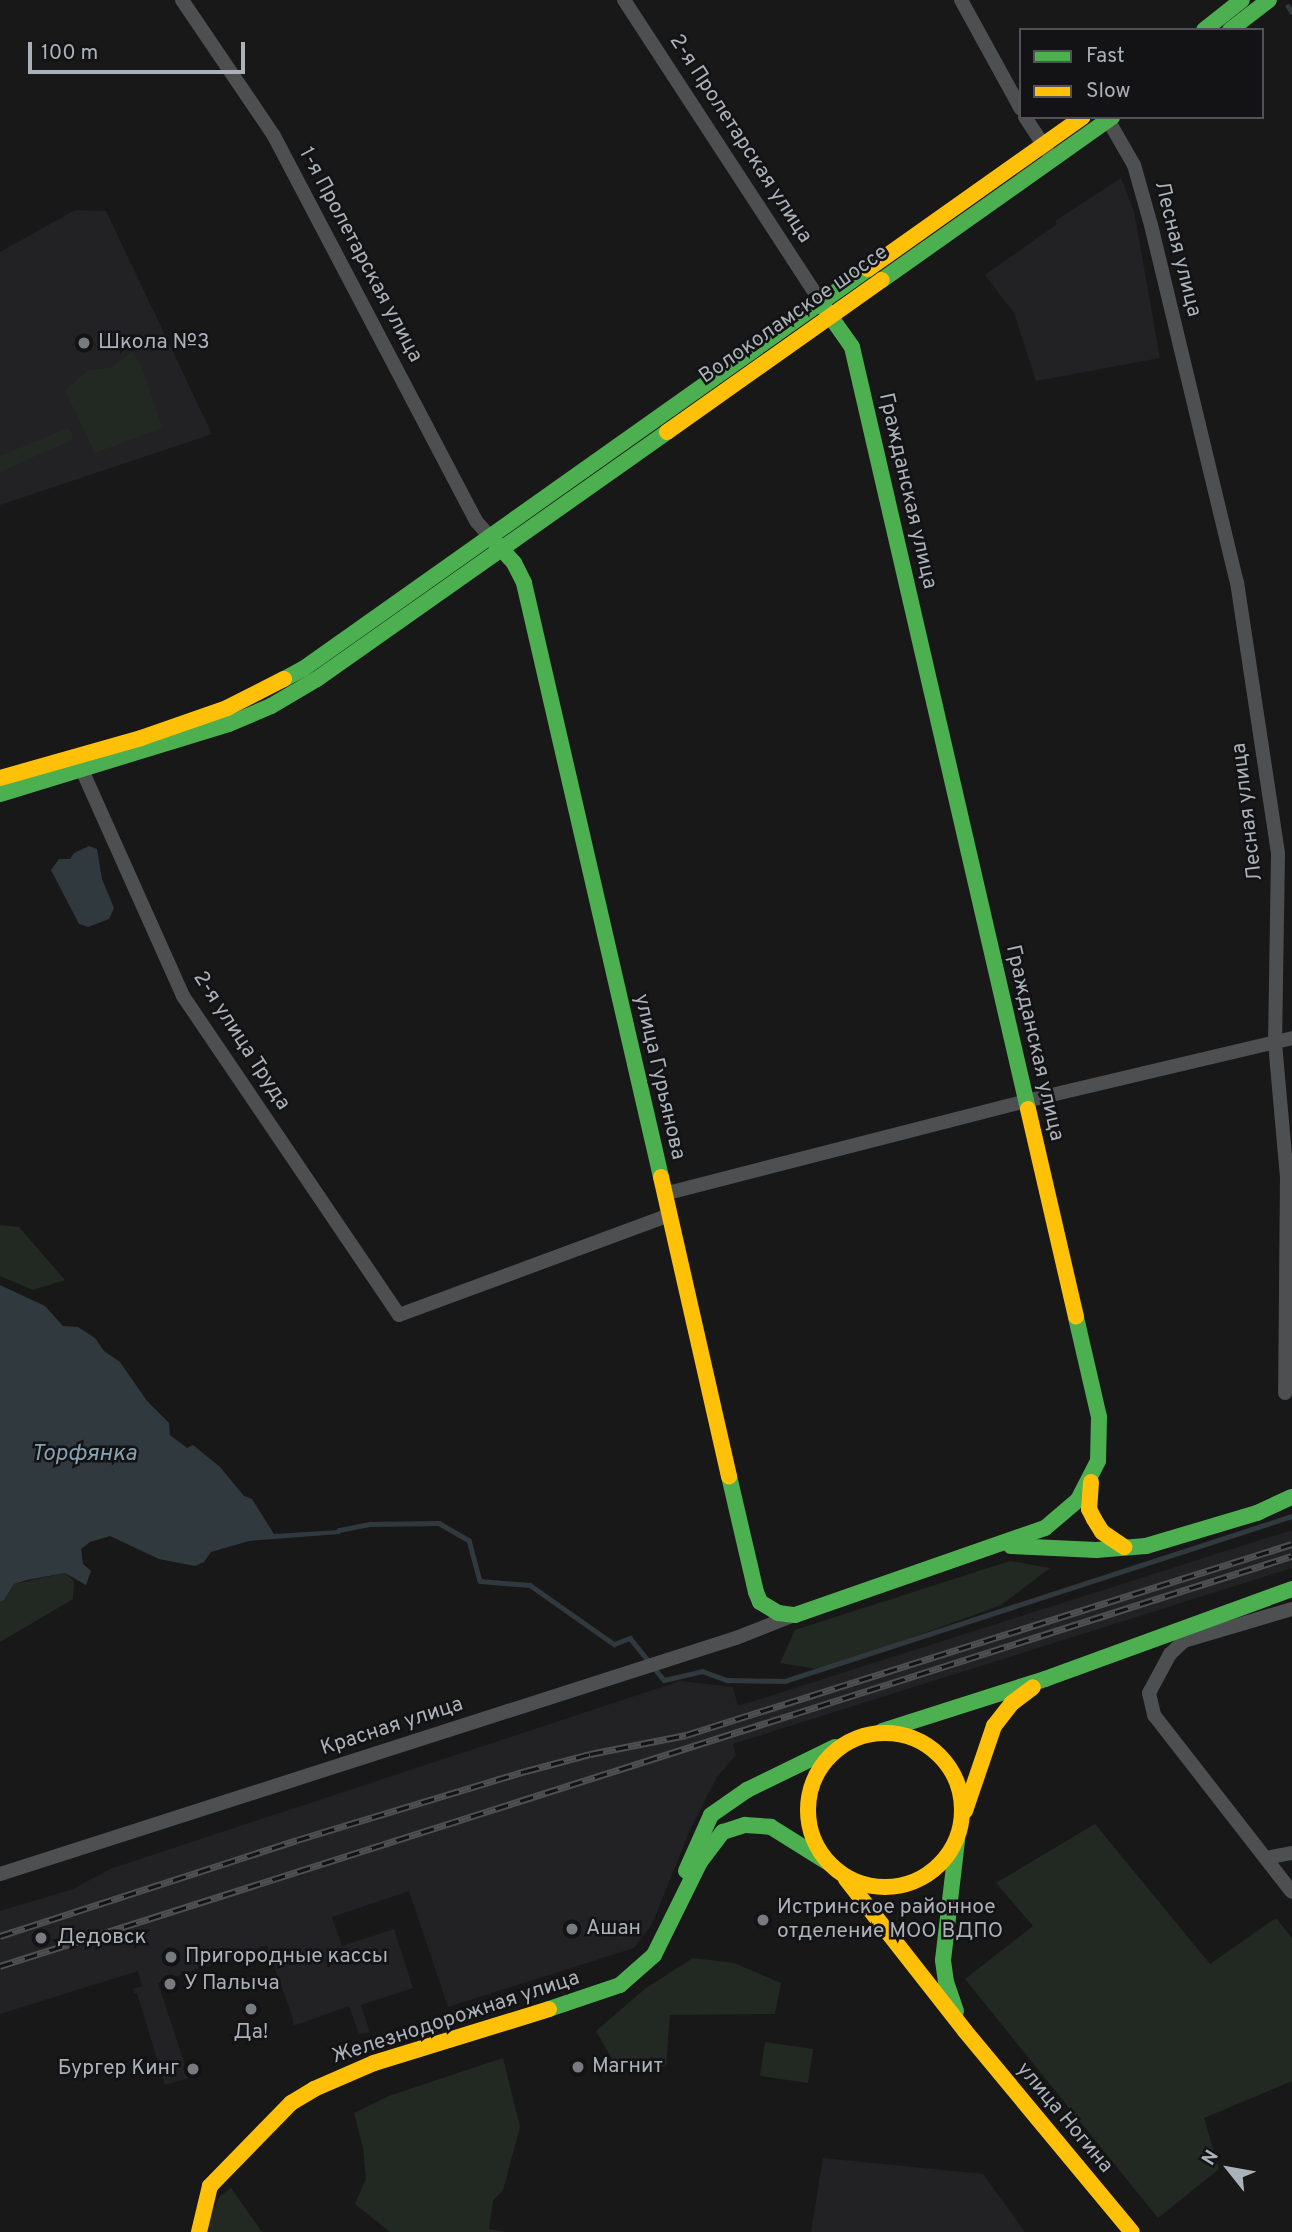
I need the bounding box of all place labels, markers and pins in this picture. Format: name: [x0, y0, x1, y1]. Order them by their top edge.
place label: Школа №3: [98, 330, 210, 356]
marker: Школа №3: [76, 335, 92, 351]
place label: Истринское районное отделение МОО ВДПО: [777, 1895, 1003, 1945]
marker: Истринское районное отделение МОО ВДПО: [755, 1912, 771, 1928]
place label: Ашан: [586, 1916, 641, 1942]
marker: Ашан: [564, 1921, 580, 1937]
place label: Дедовск: [57, 1925, 147, 1951]
marker: Дедовск: [31, 1928, 51, 1948]
place label: Пригородные кассы: [185, 1944, 388, 1970]
marker: Пригородные кассы: [163, 1949, 179, 1965]
place label: У Палыча: [184, 1971, 280, 1997]
marker: У Палыча: [162, 1976, 178, 1992]
marker: Да!: [243, 2001, 259, 2017]
place label: Да!: [234, 2020, 268, 2046]
place label: Магнит: [592, 2054, 663, 2080]
place label: Бургер Кинг: [58, 2056, 179, 2082]
marker: Магнит: [570, 2059, 586, 2075]
marker: Бургер Кинг: [185, 2061, 201, 2077]

